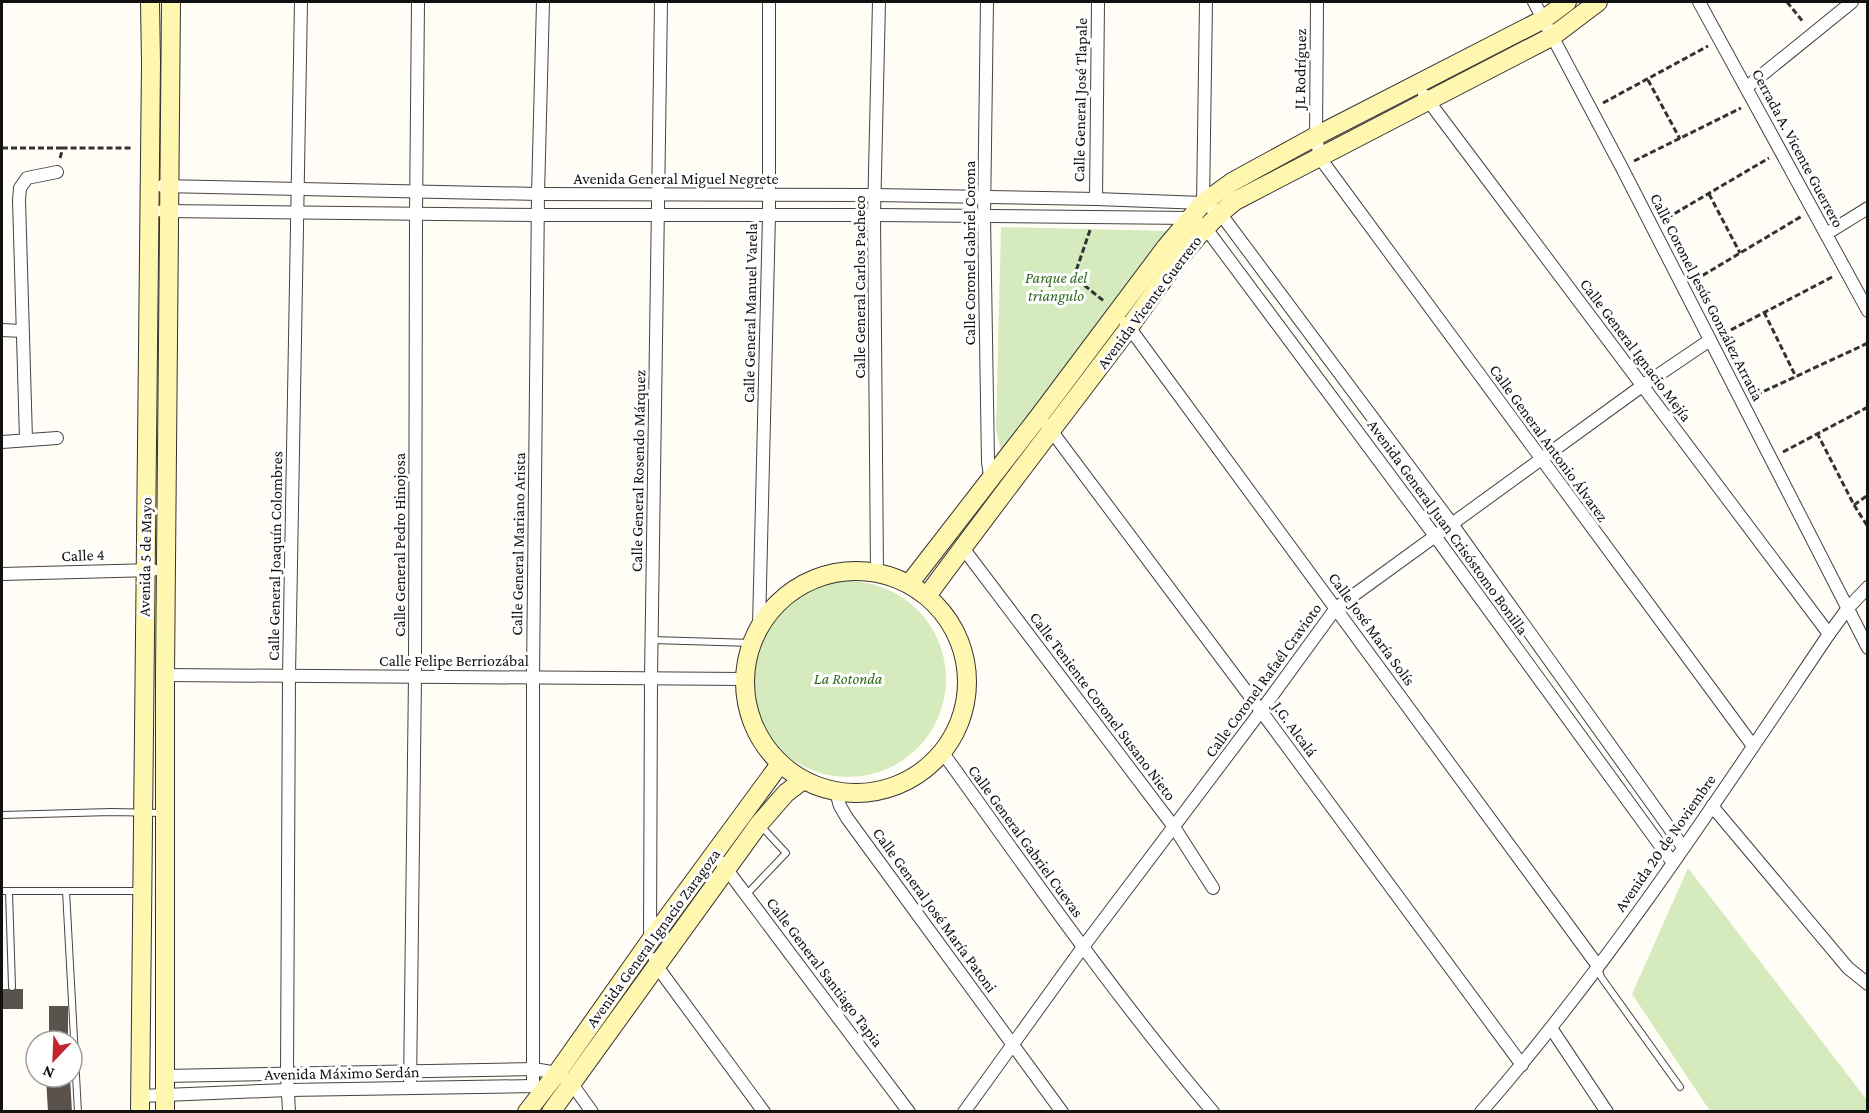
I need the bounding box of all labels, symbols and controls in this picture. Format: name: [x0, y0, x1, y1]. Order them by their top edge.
street label: Calle General José Tlapale: [1070, 18, 1091, 182]
street label: JL Rodríguez: [1291, 28, 1310, 112]
street label: Cerrada A. Vicente Guerrero: [1749, 66, 1847, 230]
street label: Calle Coronel Gabriel Corona: [961, 160, 978, 346]
street label: Avenida General Miguel Negrete: [573, 170, 779, 188]
street label: Calle Coronel Jesús González Arratia: [1646, 190, 1767, 405]
street label: Calle General Carlos Pacheco: [851, 195, 868, 379]
street label: Calle General Manuel Varela: [740, 222, 760, 403]
street label: Avenida Vicente Guerrero: [1093, 232, 1205, 372]
park label: Parque del triangulo: [1025, 269, 1088, 305]
street label: Calle General Ignacio Mejía: [1576, 275, 1696, 426]
street label: Calle General Antonio Álvarez: [1486, 361, 1612, 525]
street label: Calle General Rosendo Márquez: [628, 369, 649, 572]
street label: Avenida General Juan Crisóstomo Bonilla: [1363, 416, 1532, 639]
street label: Calle General Joaquín Colombres: [265, 451, 286, 661]
street label: Calle General Pedro Hinojosa: [391, 452, 409, 637]
street label: Calle General Mariano Arista: [508, 452, 528, 636]
street label: Avenida 5 de Mayo: [135, 497, 156, 617]
street label: Calle 4: [61, 546, 105, 564]
street label: Calle José María Solís: [1325, 569, 1419, 689]
street label: Calle Coronel Rafaél Cravioto: [1201, 600, 1325, 760]
street label: Calle Teniente Coronel Susano Nieto: [1027, 608, 1179, 804]
street label: Calle Felipe Berriozábal: [379, 652, 529, 670]
park label: La Rotonda: [814, 670, 883, 687]
street label: J.G. Alcalá: [1267, 697, 1321, 761]
street label: Calle General Gabriel Cuevas: [965, 762, 1087, 920]
street label: Avenida 20 de Noviembre: [1611, 771, 1719, 915]
street label: Calle General José María Patoni: [869, 824, 1000, 996]
street label: Avenida General Ignacio Zaragoza: [583, 845, 725, 1031]
street label: Calle General Santiago Tapia: [763, 894, 887, 1051]
north arrow: [24, 1029, 84, 1089]
text: N: [40, 1062, 57, 1082]
street label: Avenida Máximo Serdán: [264, 1063, 420, 1083]

